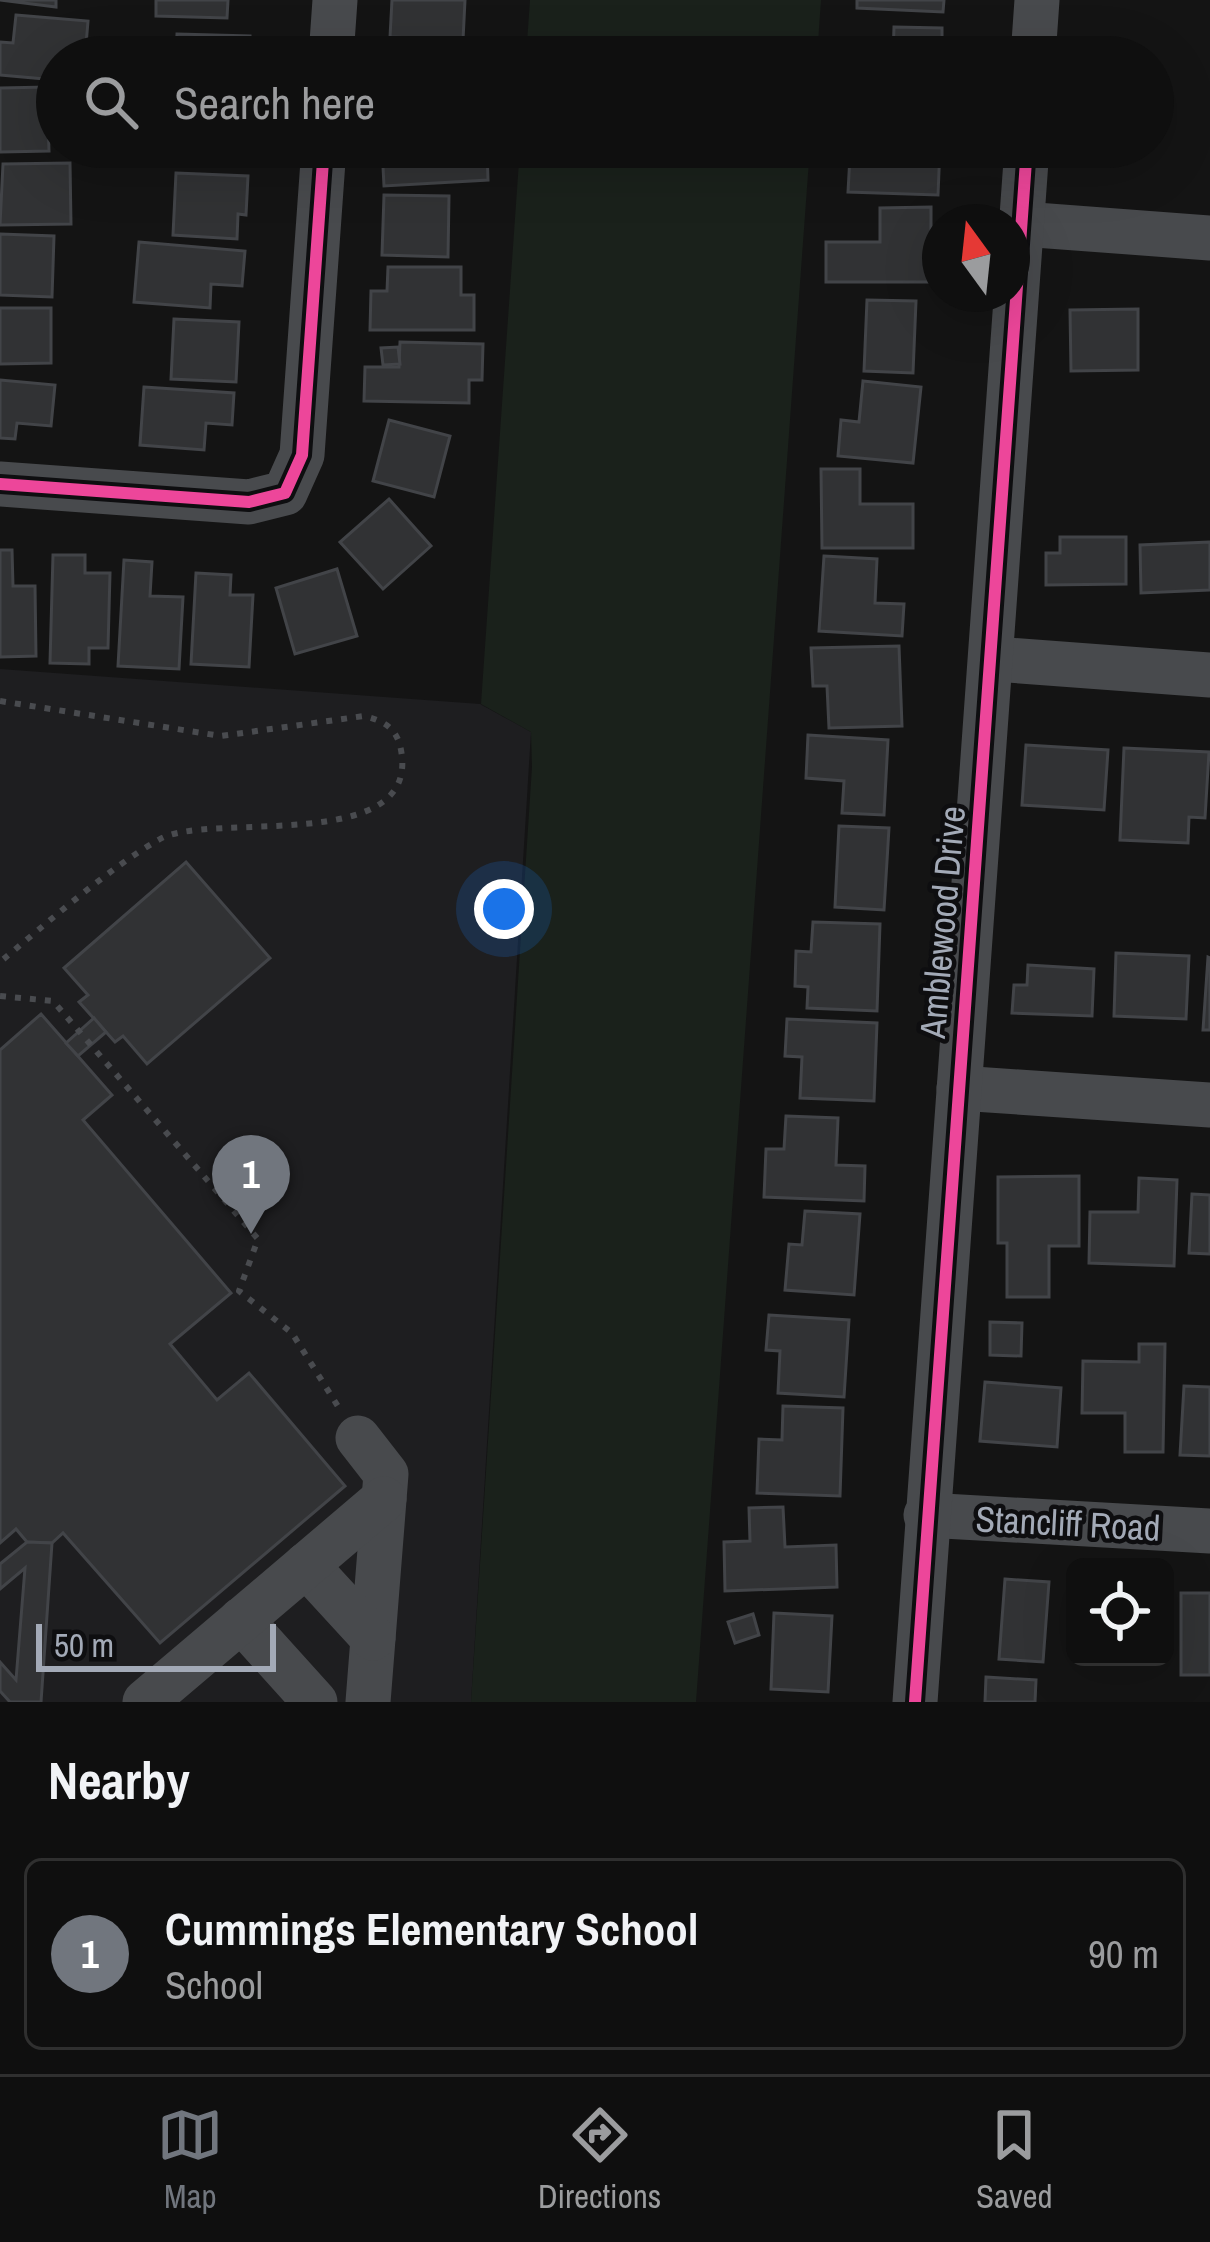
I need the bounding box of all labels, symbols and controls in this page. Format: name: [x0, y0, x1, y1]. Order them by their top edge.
search box: [36, 36, 1174, 168]
icon: search: [78, 69, 144, 135]
text: Search here: [174, 72, 375, 133]
north arrow: [922, 204, 1030, 312]
street label: Amblewood Drive: [908, 804, 976, 1041]
your location: [474, 879, 534, 939]
pin: 1: [212, 1135, 290, 1234]
street label: Stancliff Road: [974, 1494, 1162, 1552]
map controls: [1066, 1558, 1174, 1666]
button: locate: [1066, 1558, 1174, 1666]
scale bar: [36, 1618, 276, 1671]
text: 50 m: [54, 1623, 114, 1667]
text: Nearby: [48, 1746, 190, 1815]
text: Cummings Elementary School: [165, 1898, 698, 1959]
text: 1: [81, 1928, 99, 1980]
text: 90 m: [1088, 1928, 1159, 1980]
text: School: [165, 1959, 263, 2011]
tab: Map: [157, 2102, 223, 2218]
tab: Directions: [538, 2102, 661, 2218]
tab: Saved: [976, 2102, 1053, 2218]

